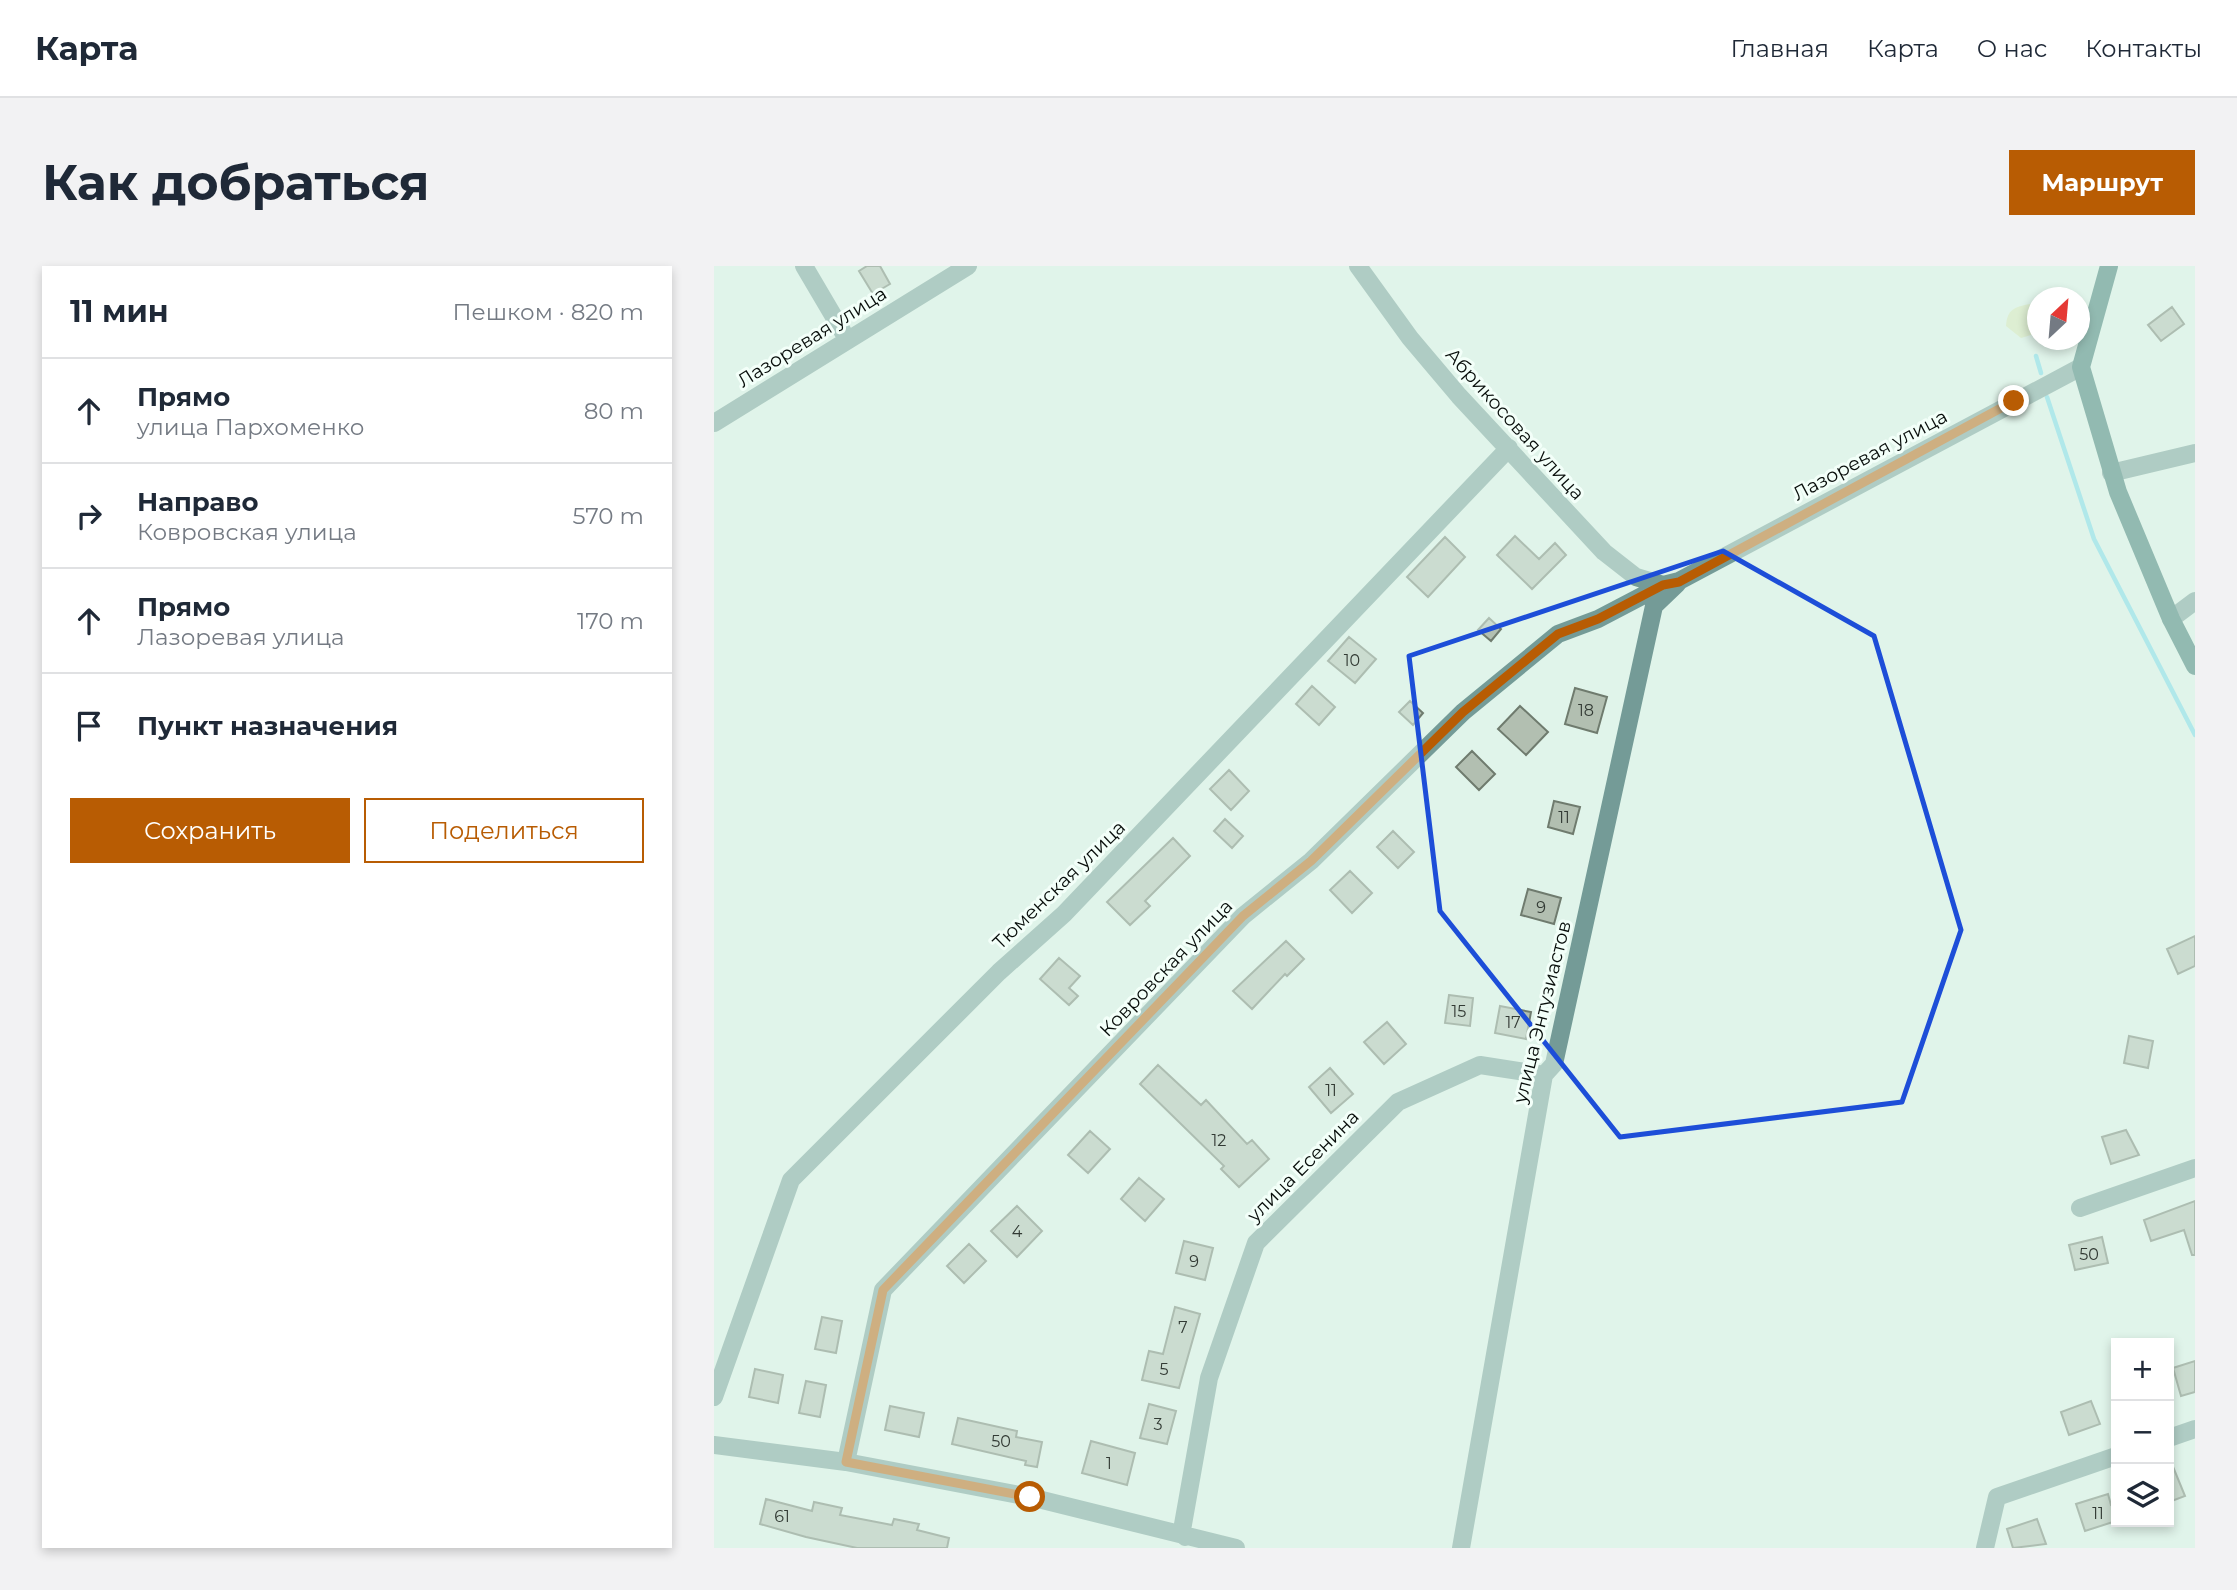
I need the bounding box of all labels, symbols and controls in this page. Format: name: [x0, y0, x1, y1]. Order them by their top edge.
text: Карта: [35, 28, 138, 68]
text: Главная: [1731, 34, 1829, 63]
text: Карта: [1867, 34, 1939, 63]
text: О нас: [1977, 34, 2047, 63]
text: Контакты: [2085, 34, 2202, 63]
button: Маршрут: [2009, 150, 2195, 215]
text: Как добраться: [42, 153, 430, 212]
street label: Лазоревая улица: [733, 282, 891, 392]
north arrow: [2027, 287, 2090, 350]
text: 11 мин: [70, 293, 169, 330]
text: Пешком · 820 m: [453, 298, 644, 326]
street label: Абрикосовая улица: [1441, 343, 1589, 505]
text: Прямо: [137, 381, 230, 413]
route end: [1998, 385, 2029, 416]
icon: ahead: [70, 392, 108, 430]
text: 80 m: [584, 397, 644, 425]
street label: Лазоревая улица: [1789, 405, 1951, 505]
text: улица Пархоменко: [137, 413, 364, 441]
text: Направо: [137, 486, 258, 518]
icon: right: [70, 497, 108, 535]
text: 570 m: [573, 502, 644, 530]
text: Ковровская улица: [137, 518, 357, 546]
text: Прямо: [137, 591, 230, 623]
icon: ahead: [70, 602, 108, 640]
text: 170 m: [577, 607, 644, 635]
text: Лазоревая улица: [137, 623, 345, 651]
house number: 10: [1344, 651, 1360, 670]
house number: 18: [1578, 701, 1594, 720]
icon: arrive: [70, 707, 108, 745]
text: Пункт назначения: [137, 710, 398, 742]
button: Сохранить: [70, 798, 350, 863]
button: Поделиться: [364, 798, 644, 863]
house number: 11: [1558, 808, 1570, 827]
street label: Тюменская улица: [988, 816, 1130, 954]
street label: Ковровская улица: [1095, 895, 1237, 1041]
house number: 9: [1536, 898, 1546, 917]
street label: улица Энтузиастов: [1508, 918, 1576, 1107]
house number: 15: [1452, 1002, 1466, 1021]
house number: 17: [1505, 1013, 1521, 1032]
house number: 11: [1325, 1081, 1337, 1100]
street label: улица Есенина: [1242, 1105, 1364, 1227]
house number: 12: [1212, 1131, 1226, 1150]
house number: 4: [1012, 1222, 1023, 1241]
house number: 50: [2079, 1245, 2099, 1264]
house number: 9: [1189, 1252, 1199, 1271]
house number: 7: [1178, 1318, 1188, 1337]
map controls: [2111, 1338, 2174, 1527]
button: +: [2111, 1338, 2174, 1401]
house number: 5: [1159, 1360, 1169, 1379]
button: −: [2111, 1401, 2174, 1464]
house number: 3: [1153, 1415, 1163, 1434]
house number: 50: [991, 1432, 1011, 1451]
house number: 1: [1106, 1454, 1112, 1473]
button: layers: [2111, 1464, 2174, 1527]
route start: [1014, 1481, 1045, 1512]
house number: 11: [2092, 1504, 2104, 1523]
house number: 61: [774, 1507, 790, 1526]

